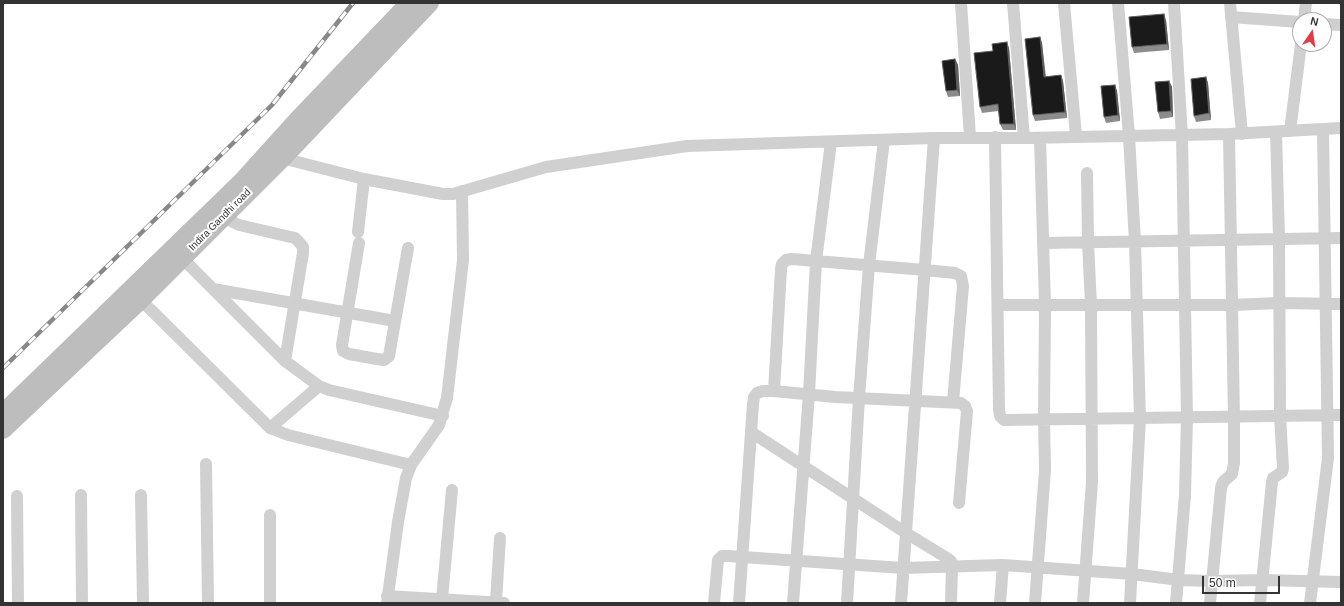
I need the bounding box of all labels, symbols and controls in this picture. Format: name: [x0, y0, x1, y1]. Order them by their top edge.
north arrow: [1292, 12, 1332, 52]
text: N: [1309, 15, 1320, 28]
street label: Indira Gandhi road: [186, 186, 254, 254]
scale bar: [1204, 568, 1282, 594]
text: 50 m: [1209, 576, 1236, 590]

